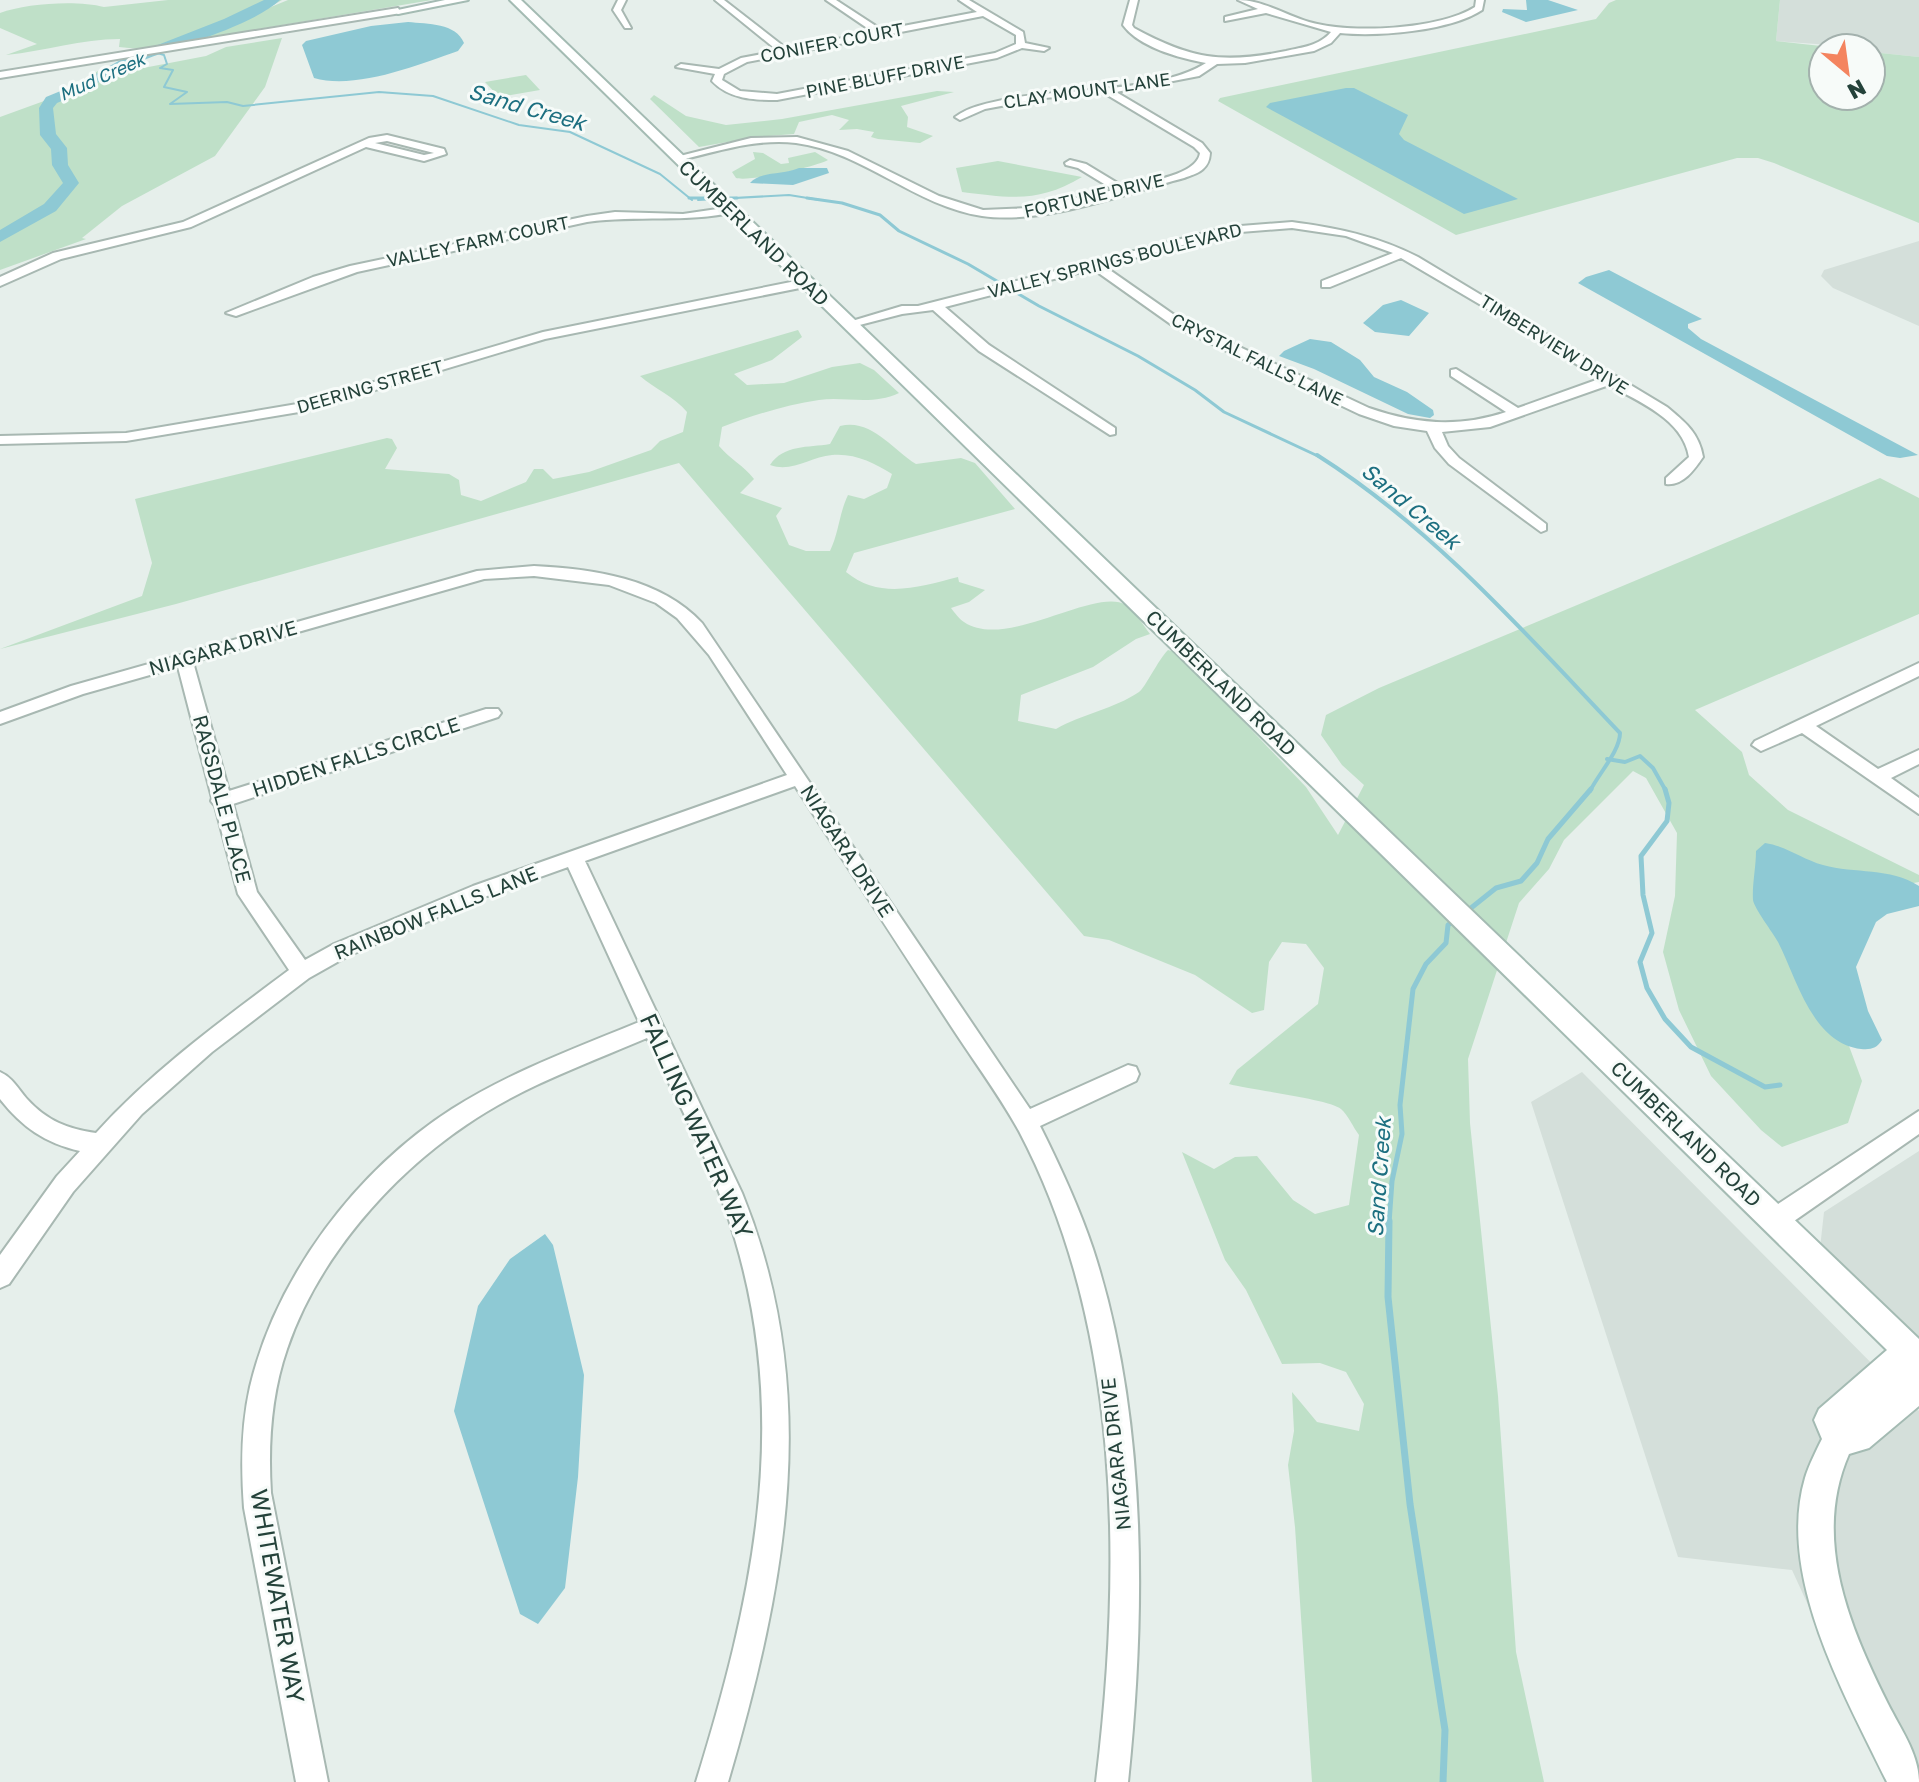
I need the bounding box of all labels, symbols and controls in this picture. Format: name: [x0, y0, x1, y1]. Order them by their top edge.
street label: CONIFER COURT: [758, 17, 905, 67]
north arrow: [1807, 32, 1887, 112]
water label: Mud Creek: [55, 47, 150, 105]
street label: PINE BLUFF DRIVE: [804, 50, 966, 102]
street label: CLAY MOUNT LANE: [1002, 67, 1172, 113]
text: N: [1843, 74, 1871, 106]
water label: Sand Creek: [466, 77, 591, 137]
street label: CUMBERLAND ROAD: [675, 154, 835, 310]
street label: FORTUNE DRIVE: [1022, 168, 1166, 222]
street label: VALLEY FARM COURT: [385, 211, 571, 271]
street label: VALLEY SPRINGS BOULEVARD: [985, 218, 1244, 302]
street label: TIMBERVIEW DRIVE: [1476, 289, 1633, 399]
street label: CRYSTAL FALLS LANE: [1168, 308, 1347, 410]
street label: DEERING STREET: [294, 355, 446, 417]
water label: Sand Creek: [1357, 457, 1468, 556]
street label: CUMBERLAND ROAD: [1142, 604, 1302, 760]
street label: NIAGARA DRIVE: [146, 614, 300, 680]
street label: HIDDEN FALLS CIRCLE: [249, 711, 463, 801]
street label: RAGSDALE PLACE: [189, 712, 257, 885]
street label: NIAGARA DRIVE: [796, 780, 900, 921]
street label: RAINBOW FALLS LANE: [330, 860, 541, 964]
street label: FALLING WATER WAY: [635, 1008, 760, 1243]
street label: CUMBERLAND ROAD: [1607, 1055, 1767, 1211]
water label: Sand Creek: [1361, 1113, 1396, 1238]
street label: NIAGARA DRIVE: [1095, 1377, 1135, 1531]
street label: WHITEWATER WAY: [245, 1487, 312, 1706]

